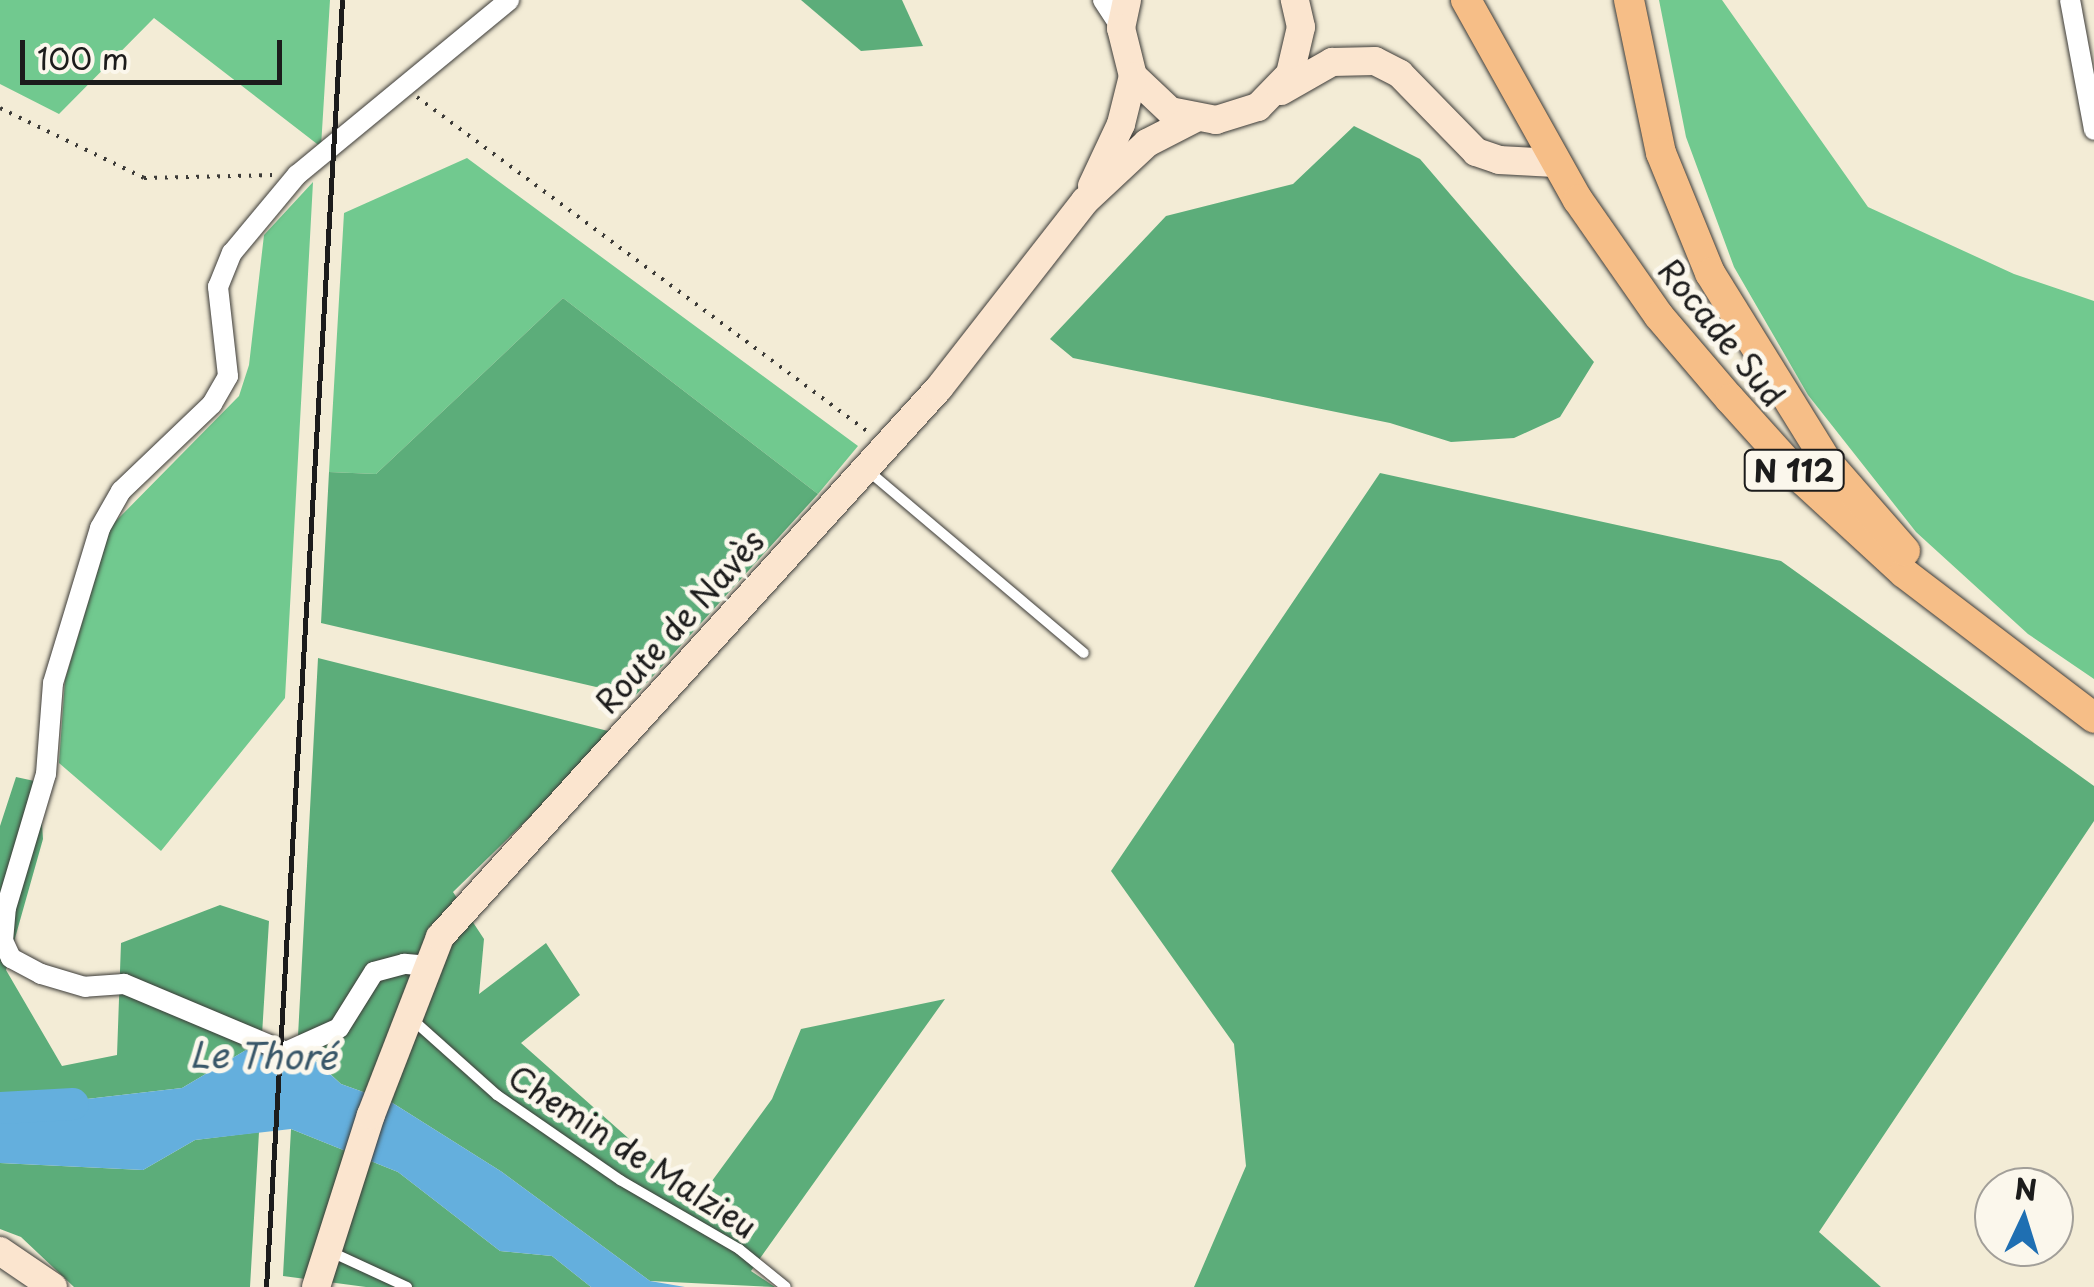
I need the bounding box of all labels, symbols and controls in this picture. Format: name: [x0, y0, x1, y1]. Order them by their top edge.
scale bar: [25, 20, 288, 82]
text: 100 m: [37, 35, 129, 80]
street label: Rocade Sud: [1651, 251, 1793, 413]
road number: N 112: [1742, 445, 1846, 495]
street label: Route de Navès: [586, 521, 772, 721]
water label: Le Thoré: [189, 1033, 337, 1077]
street label: Chemin de Malzieu: [501, 1056, 765, 1246]
text: N: [2013, 1166, 2039, 1211]
north arrow: [1974, 1167, 2074, 1267]

